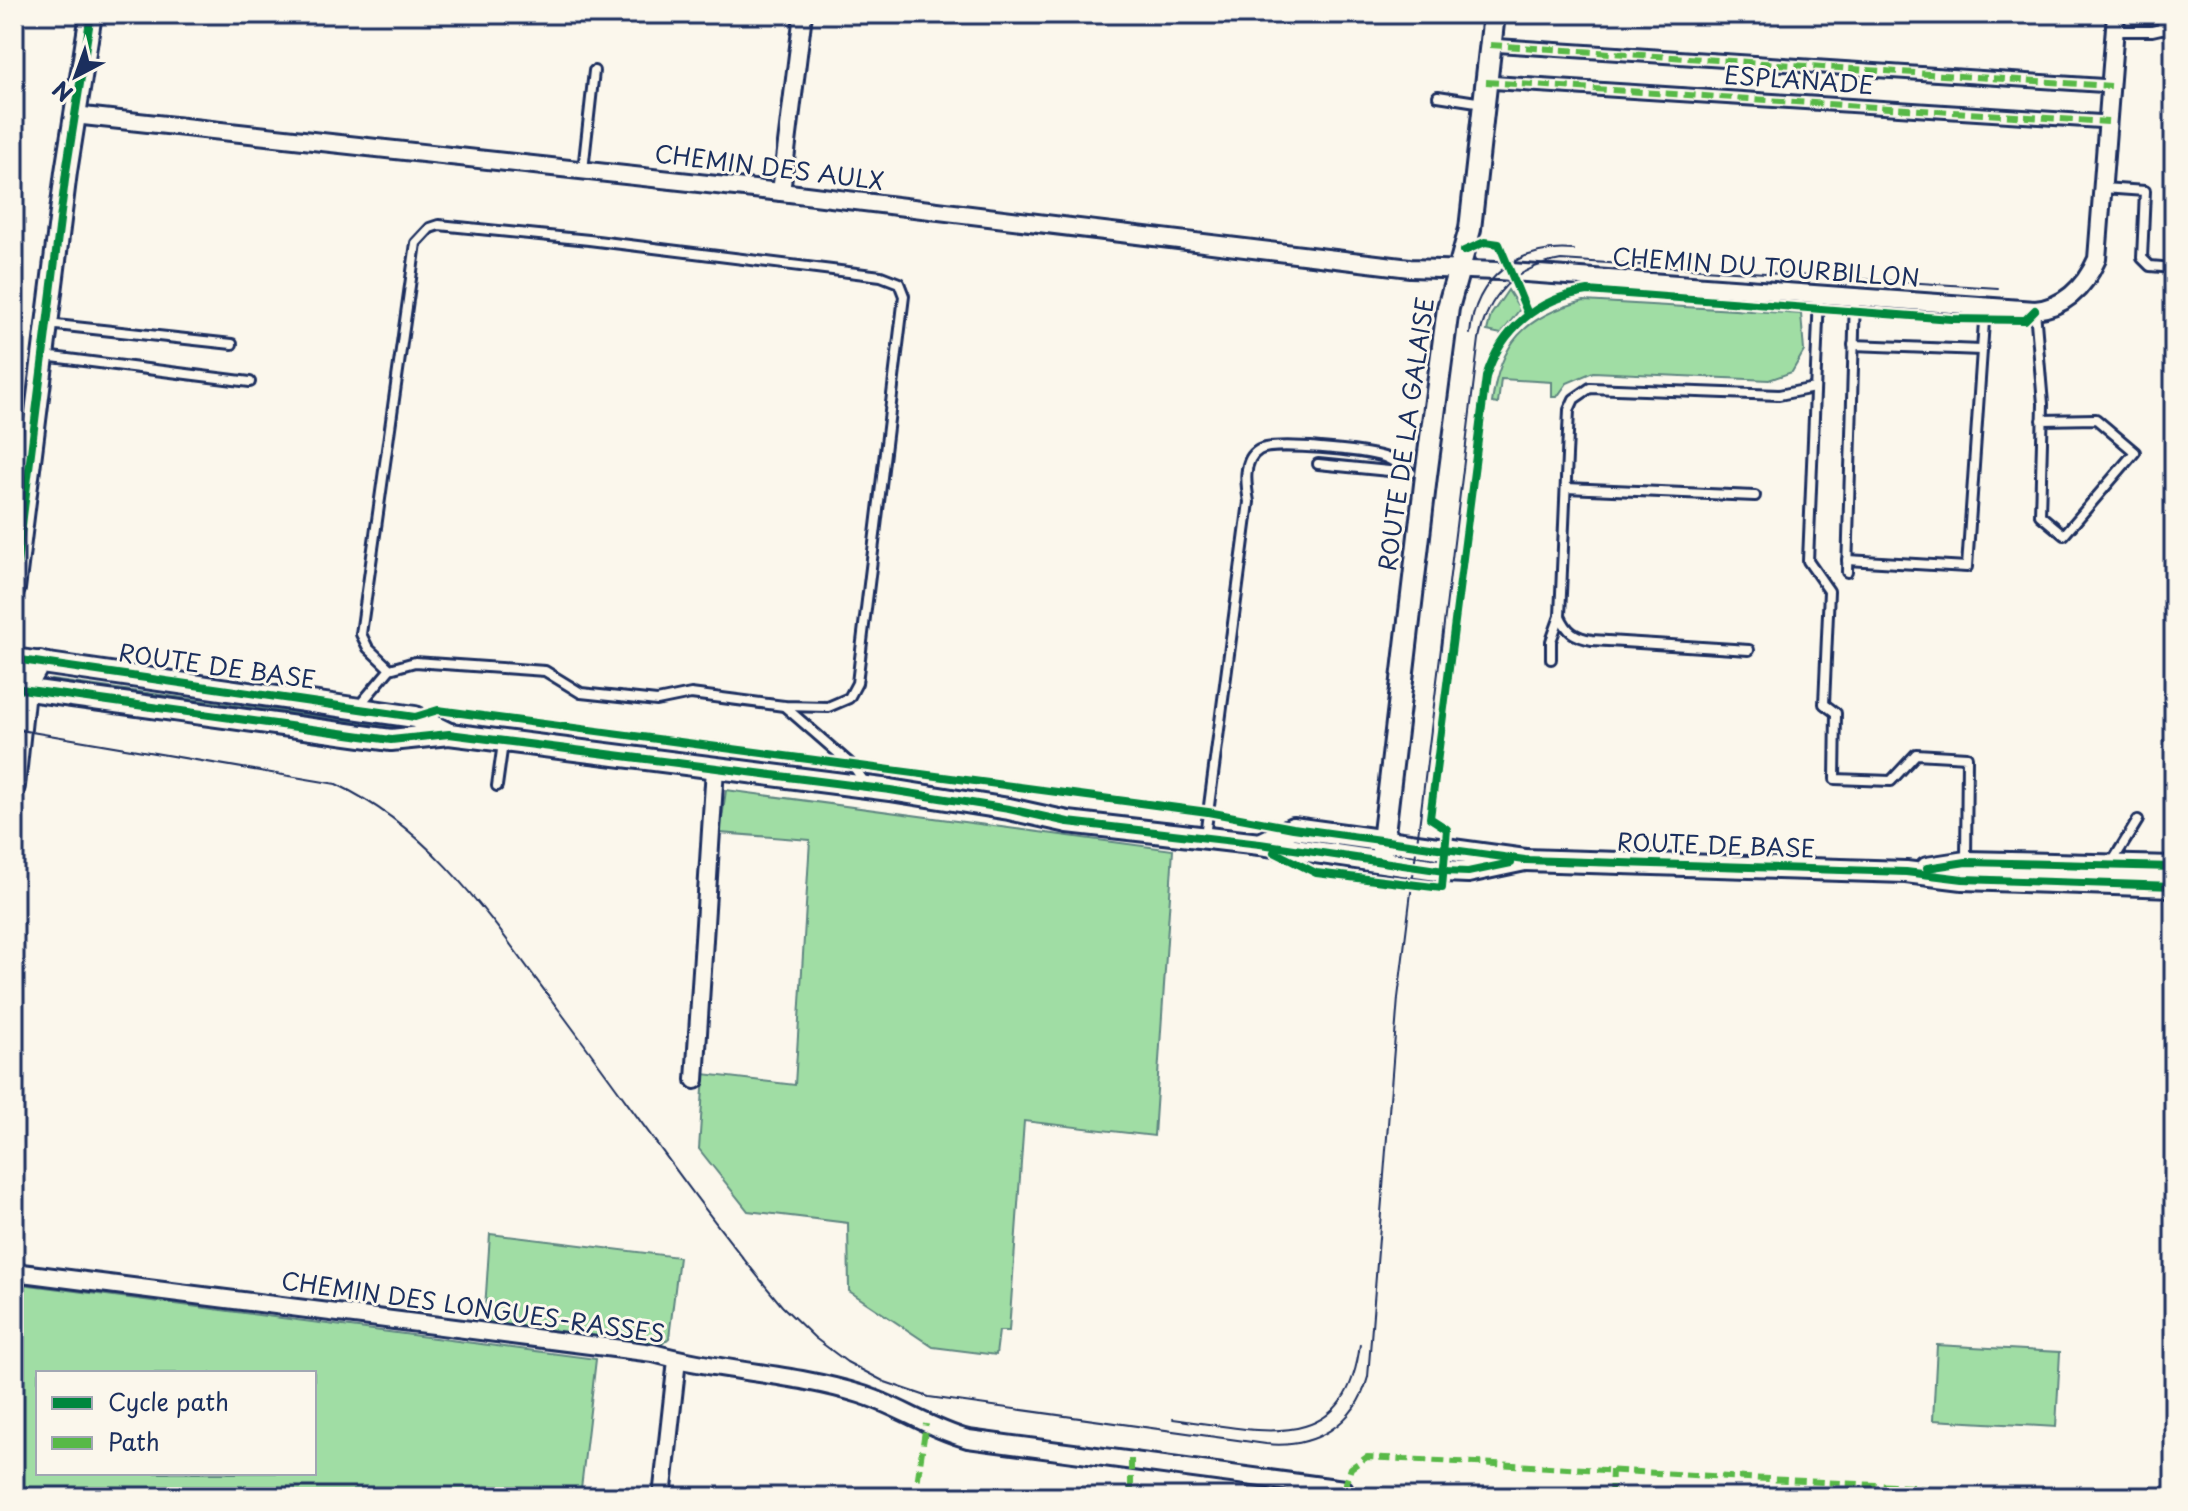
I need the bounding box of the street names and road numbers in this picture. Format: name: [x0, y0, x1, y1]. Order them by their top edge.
street label: ESPLANADE: [1723, 56, 1875, 102]
street label: CHEMIN DES AULX: [653, 134, 886, 198]
street label: CHEMIN DU TOURBILLON: [1611, 237, 1921, 295]
street label: ROUTE DE LA GALAISE: [1368, 294, 1442, 573]
street label: ROUTE DE BASE: [116, 633, 318, 697]
street label: ROUTE DE BASE: [1616, 823, 1816, 865]
street label: CHEMIN DES LONGUES-RASSES: [279, 1261, 667, 1351]

